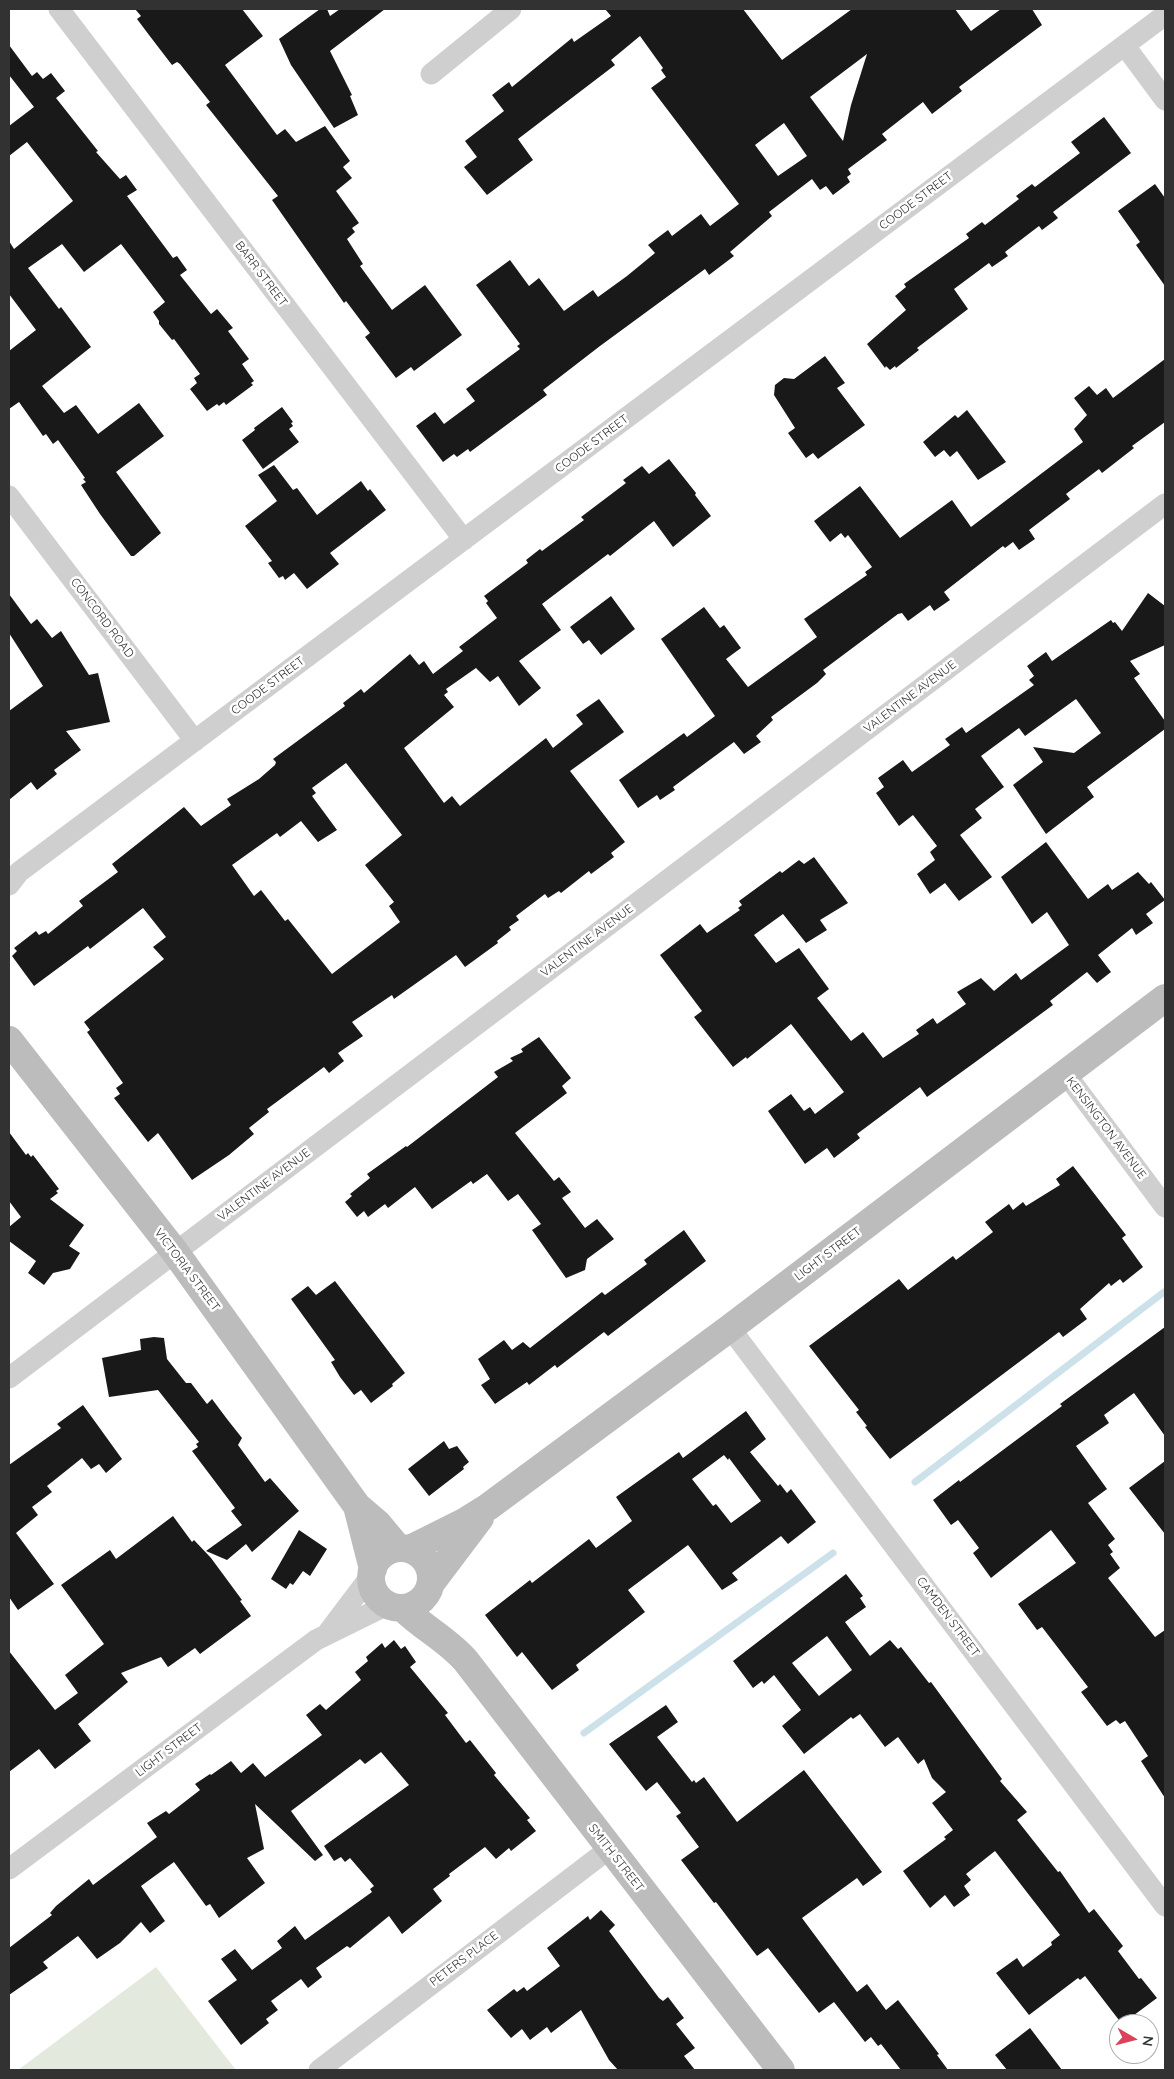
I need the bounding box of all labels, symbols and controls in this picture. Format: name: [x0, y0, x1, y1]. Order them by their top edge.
street label: COODE STREET: [877, 169, 955, 233]
street label: BARR STREET: [232, 239, 290, 309]
street label: COODE STREET: [553, 412, 631, 476]
street label: CONCORD ROAD: [67, 575, 137, 661]
street label: COODE STREET: [229, 654, 307, 718]
street label: VALENTINE AVENUE: [861, 658, 959, 736]
street label: VALENTINE AVENUE: [538, 902, 636, 980]
street label: KENSINGTON AVENUE: [1063, 1074, 1149, 1182]
street label: VALENTINE AVENUE: [215, 1146, 313, 1224]
street label: LIGHT STREET: [792, 1224, 864, 1284]
street label: VICTORIA STREET: [151, 1226, 223, 1314]
street label: CAMDEN STREET: [913, 1574, 983, 1660]
street label: LIGHT STREET: [133, 1720, 205, 1780]
street label: SMITH STREET: [585, 1821, 647, 1895]
street label: PETERS PLACE: [427, 1929, 501, 1989]
north arrow: [1109, 2014, 1159, 2064]
text: N: [1138, 2035, 1157, 2047]

